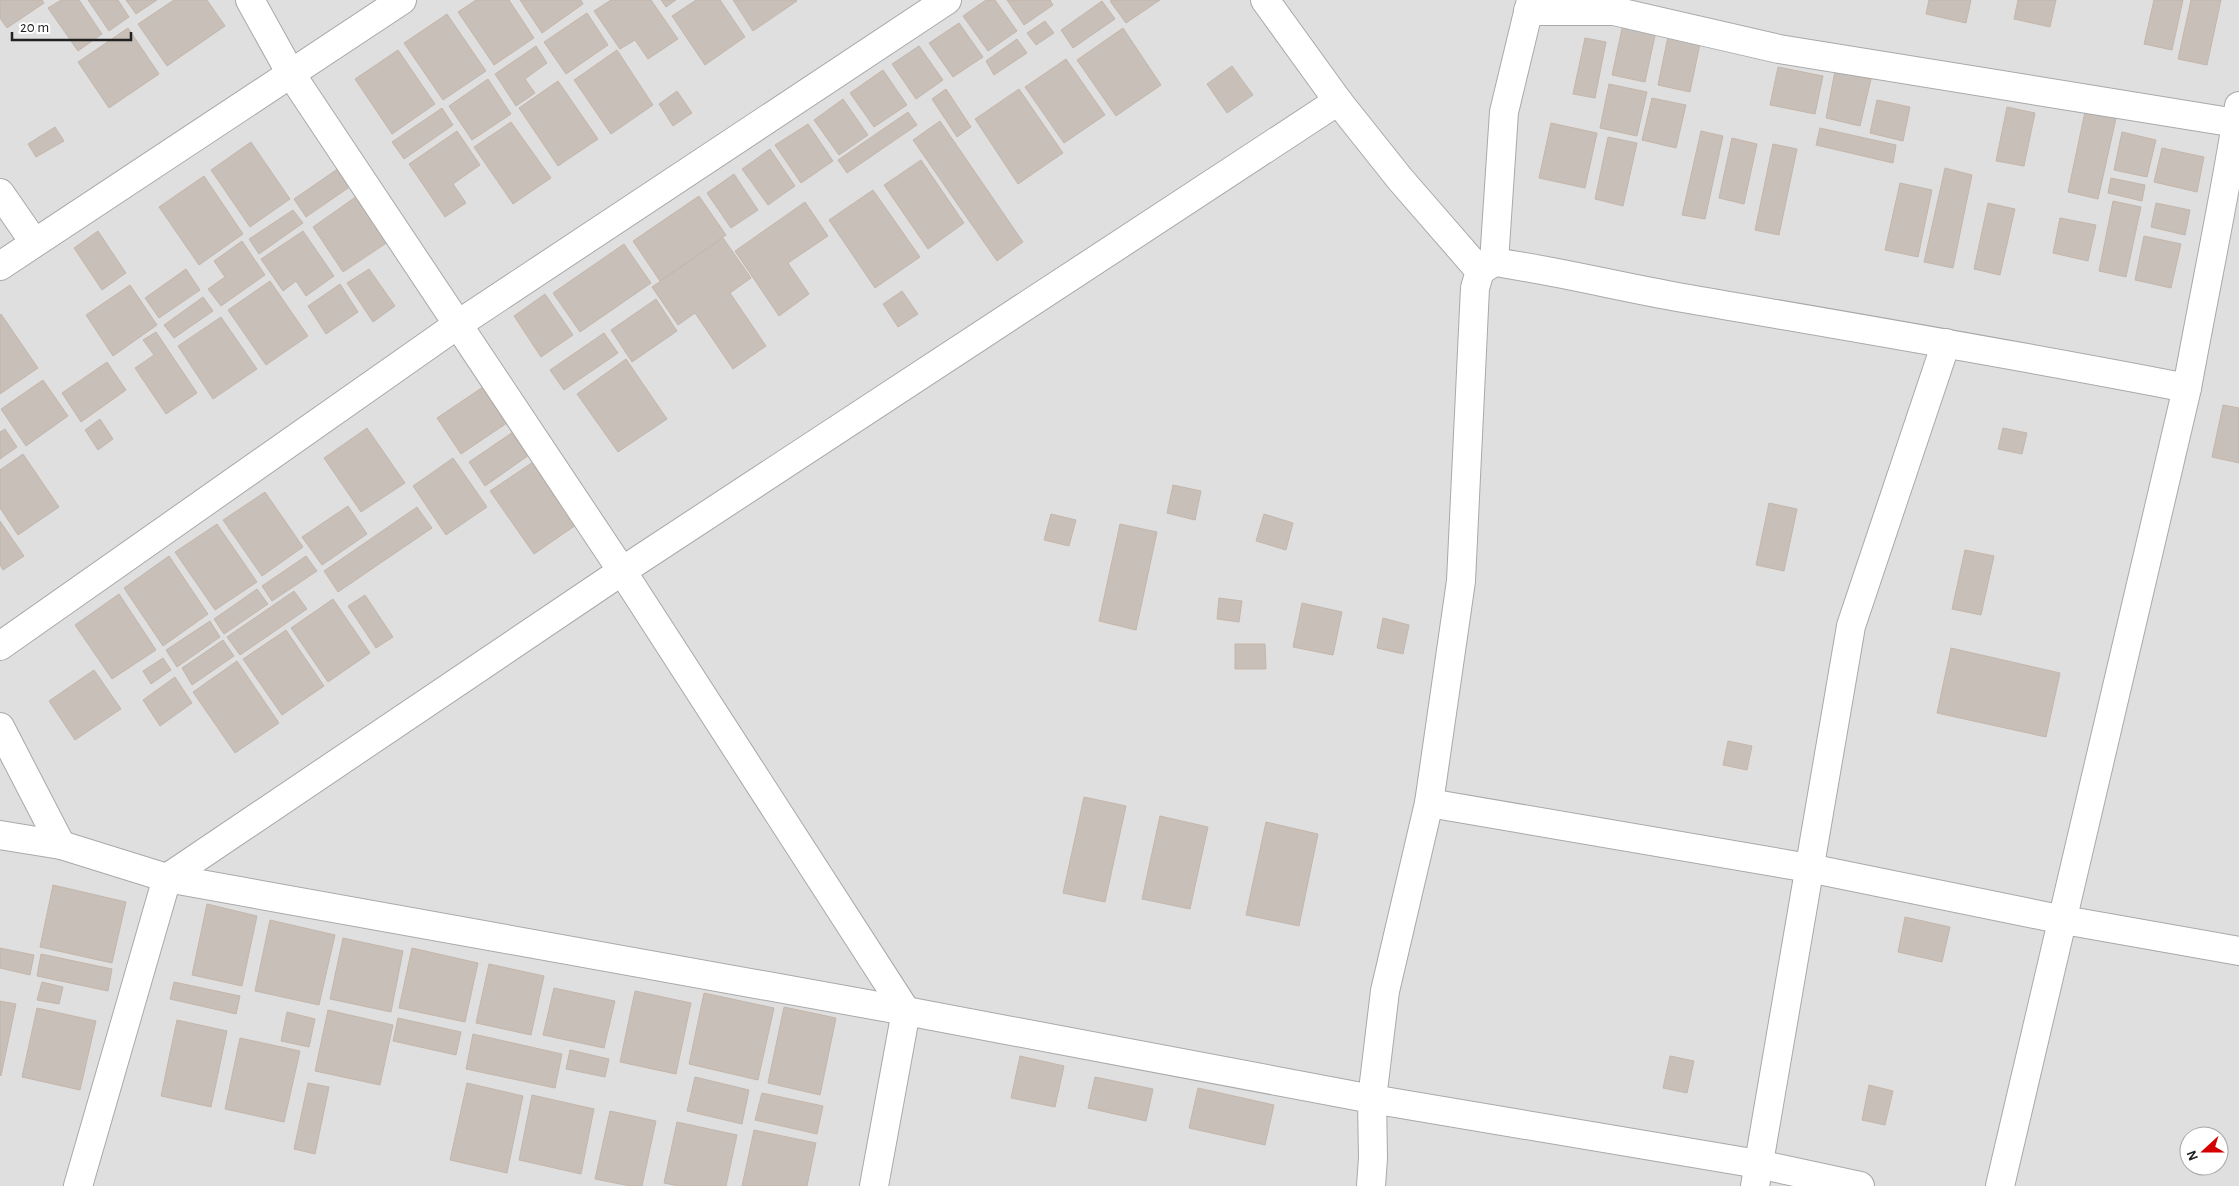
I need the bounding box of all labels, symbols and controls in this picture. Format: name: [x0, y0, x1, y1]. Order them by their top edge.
scale bar: [12, 10, 131, 42]
text: 20 m: [20, 20, 49, 35]
north arrow: [2179, 1126, 2229, 1176]
text: N: [2185, 1148, 2201, 1162]

